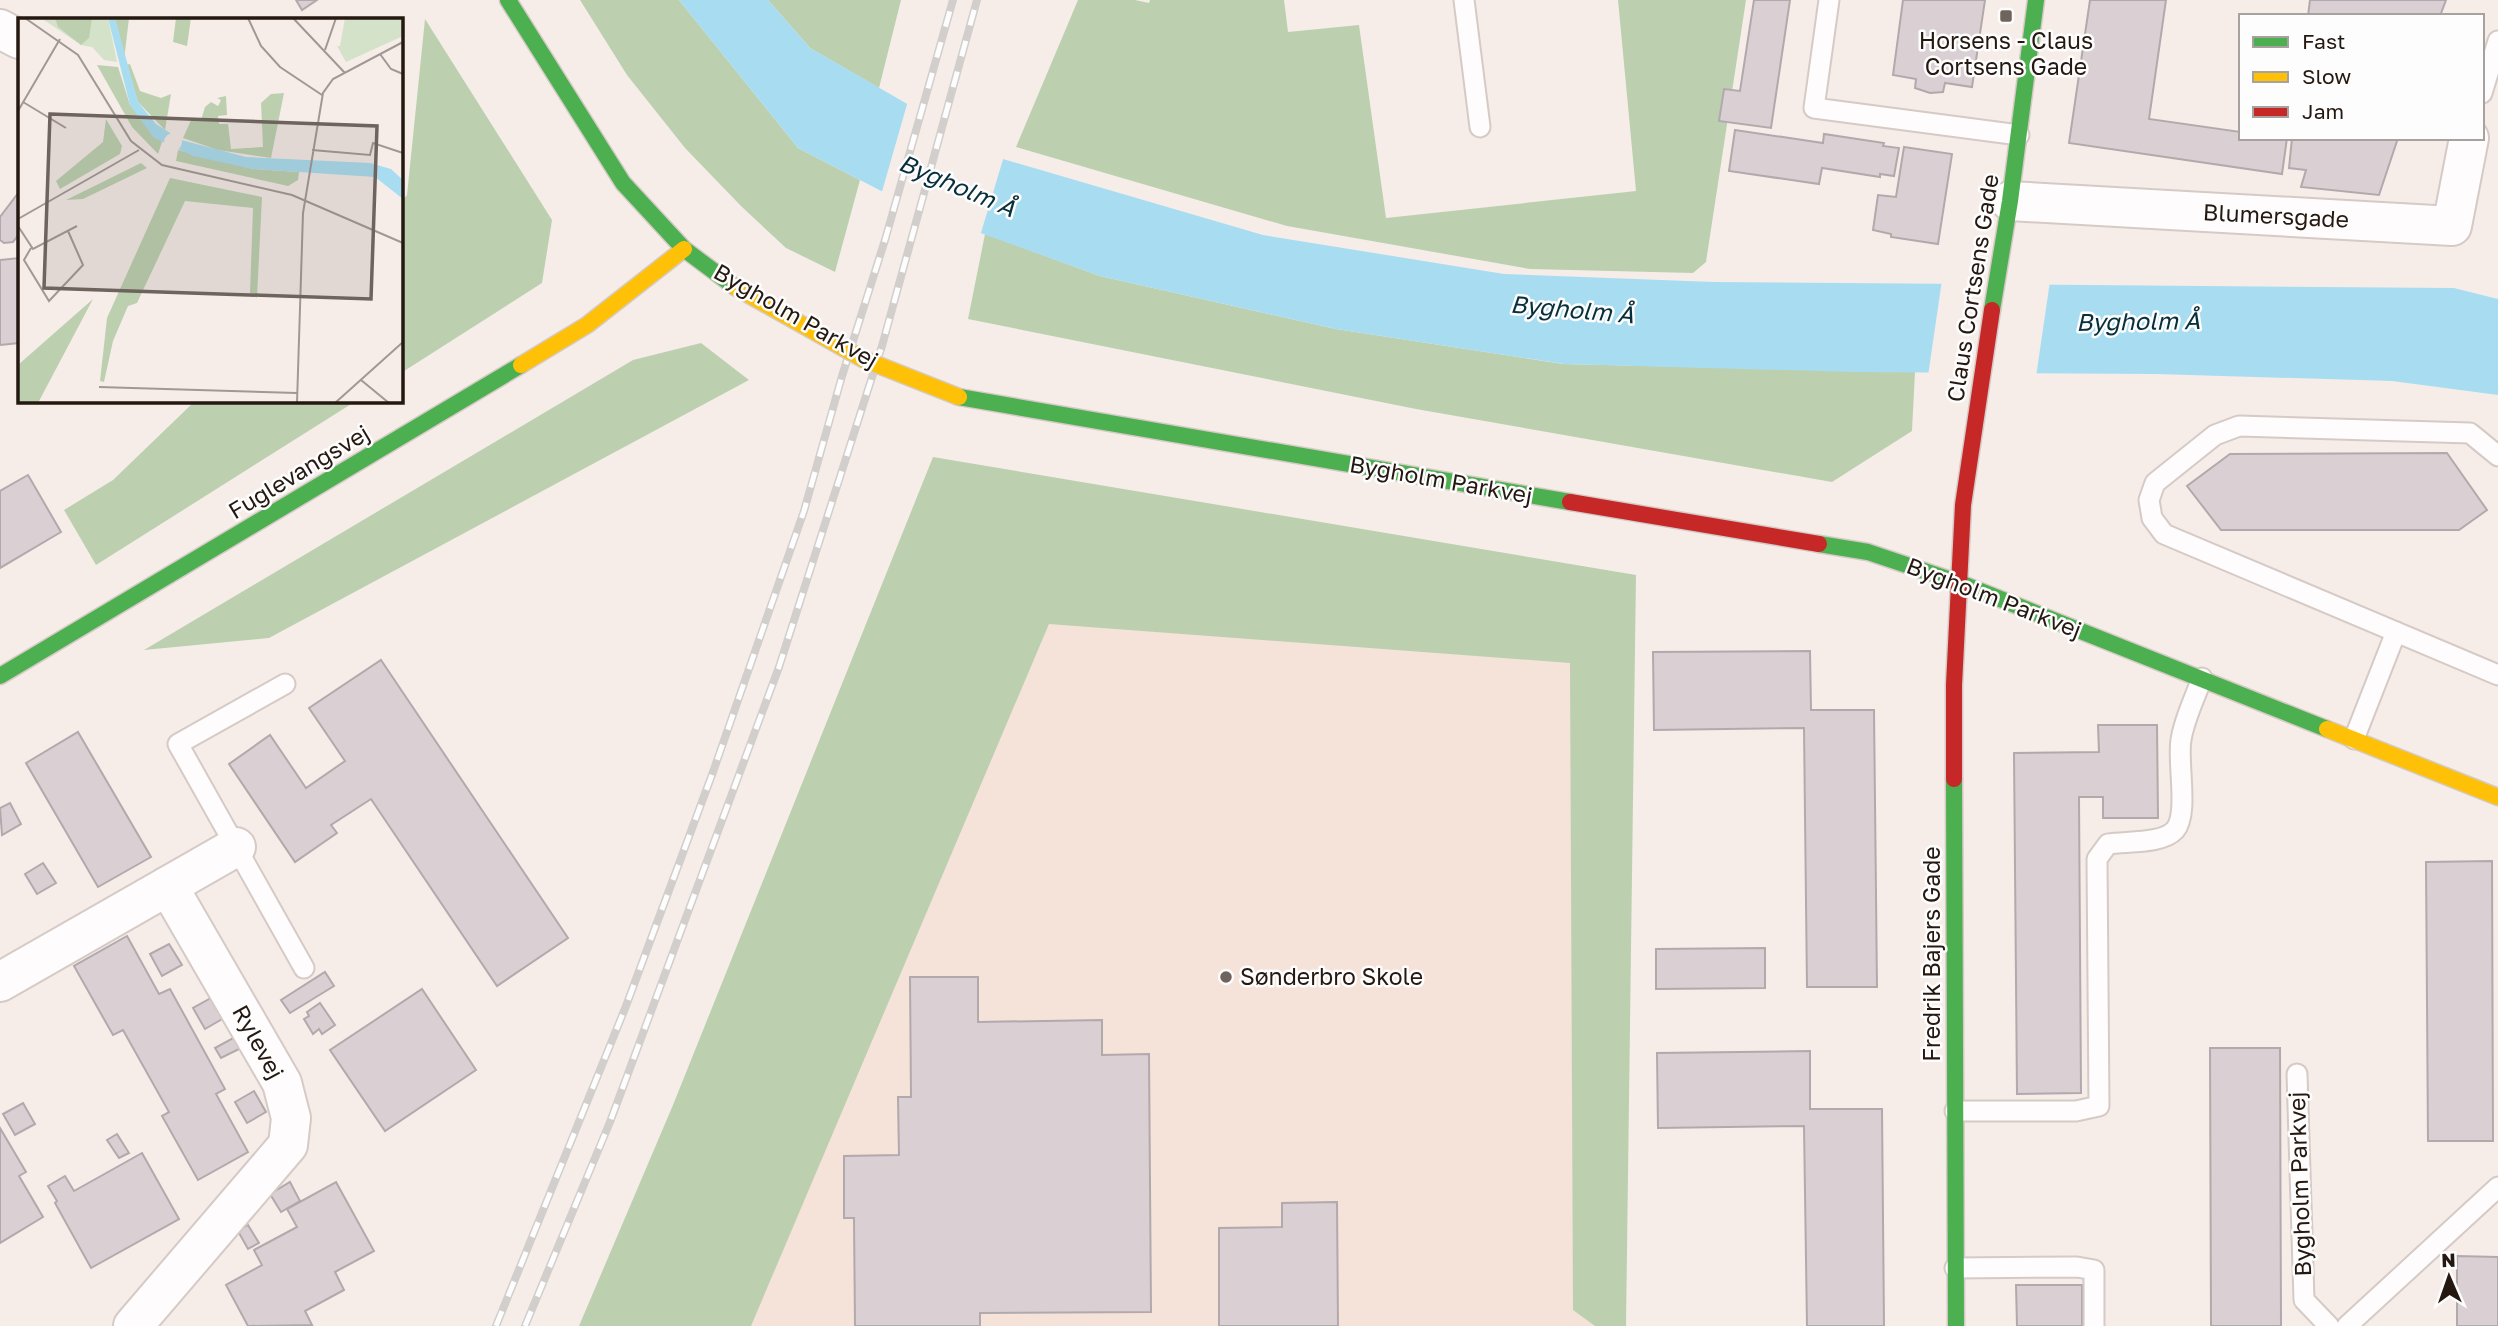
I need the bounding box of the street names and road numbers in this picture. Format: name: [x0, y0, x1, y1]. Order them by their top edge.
street label: Claus Cortsens Gade: [1940, 172, 2004, 404]
street label: Blumersgade: [2202, 197, 2350, 233]
street label: Bygholm Parkvej: [709, 257, 884, 374]
street label: Fuglevangsvej: [223, 418, 374, 524]
street label: Bygholm Parkvej: [1348, 449, 1535, 509]
street label: Bygholm Parkvej: [1903, 551, 2086, 643]
street label: Fredrik Bajers Gade: [1917, 846, 1945, 1062]
street label: Rylevej: [227, 1000, 291, 1083]
street label: Bygholm Parkvej: [2282, 1091, 2316, 1277]

